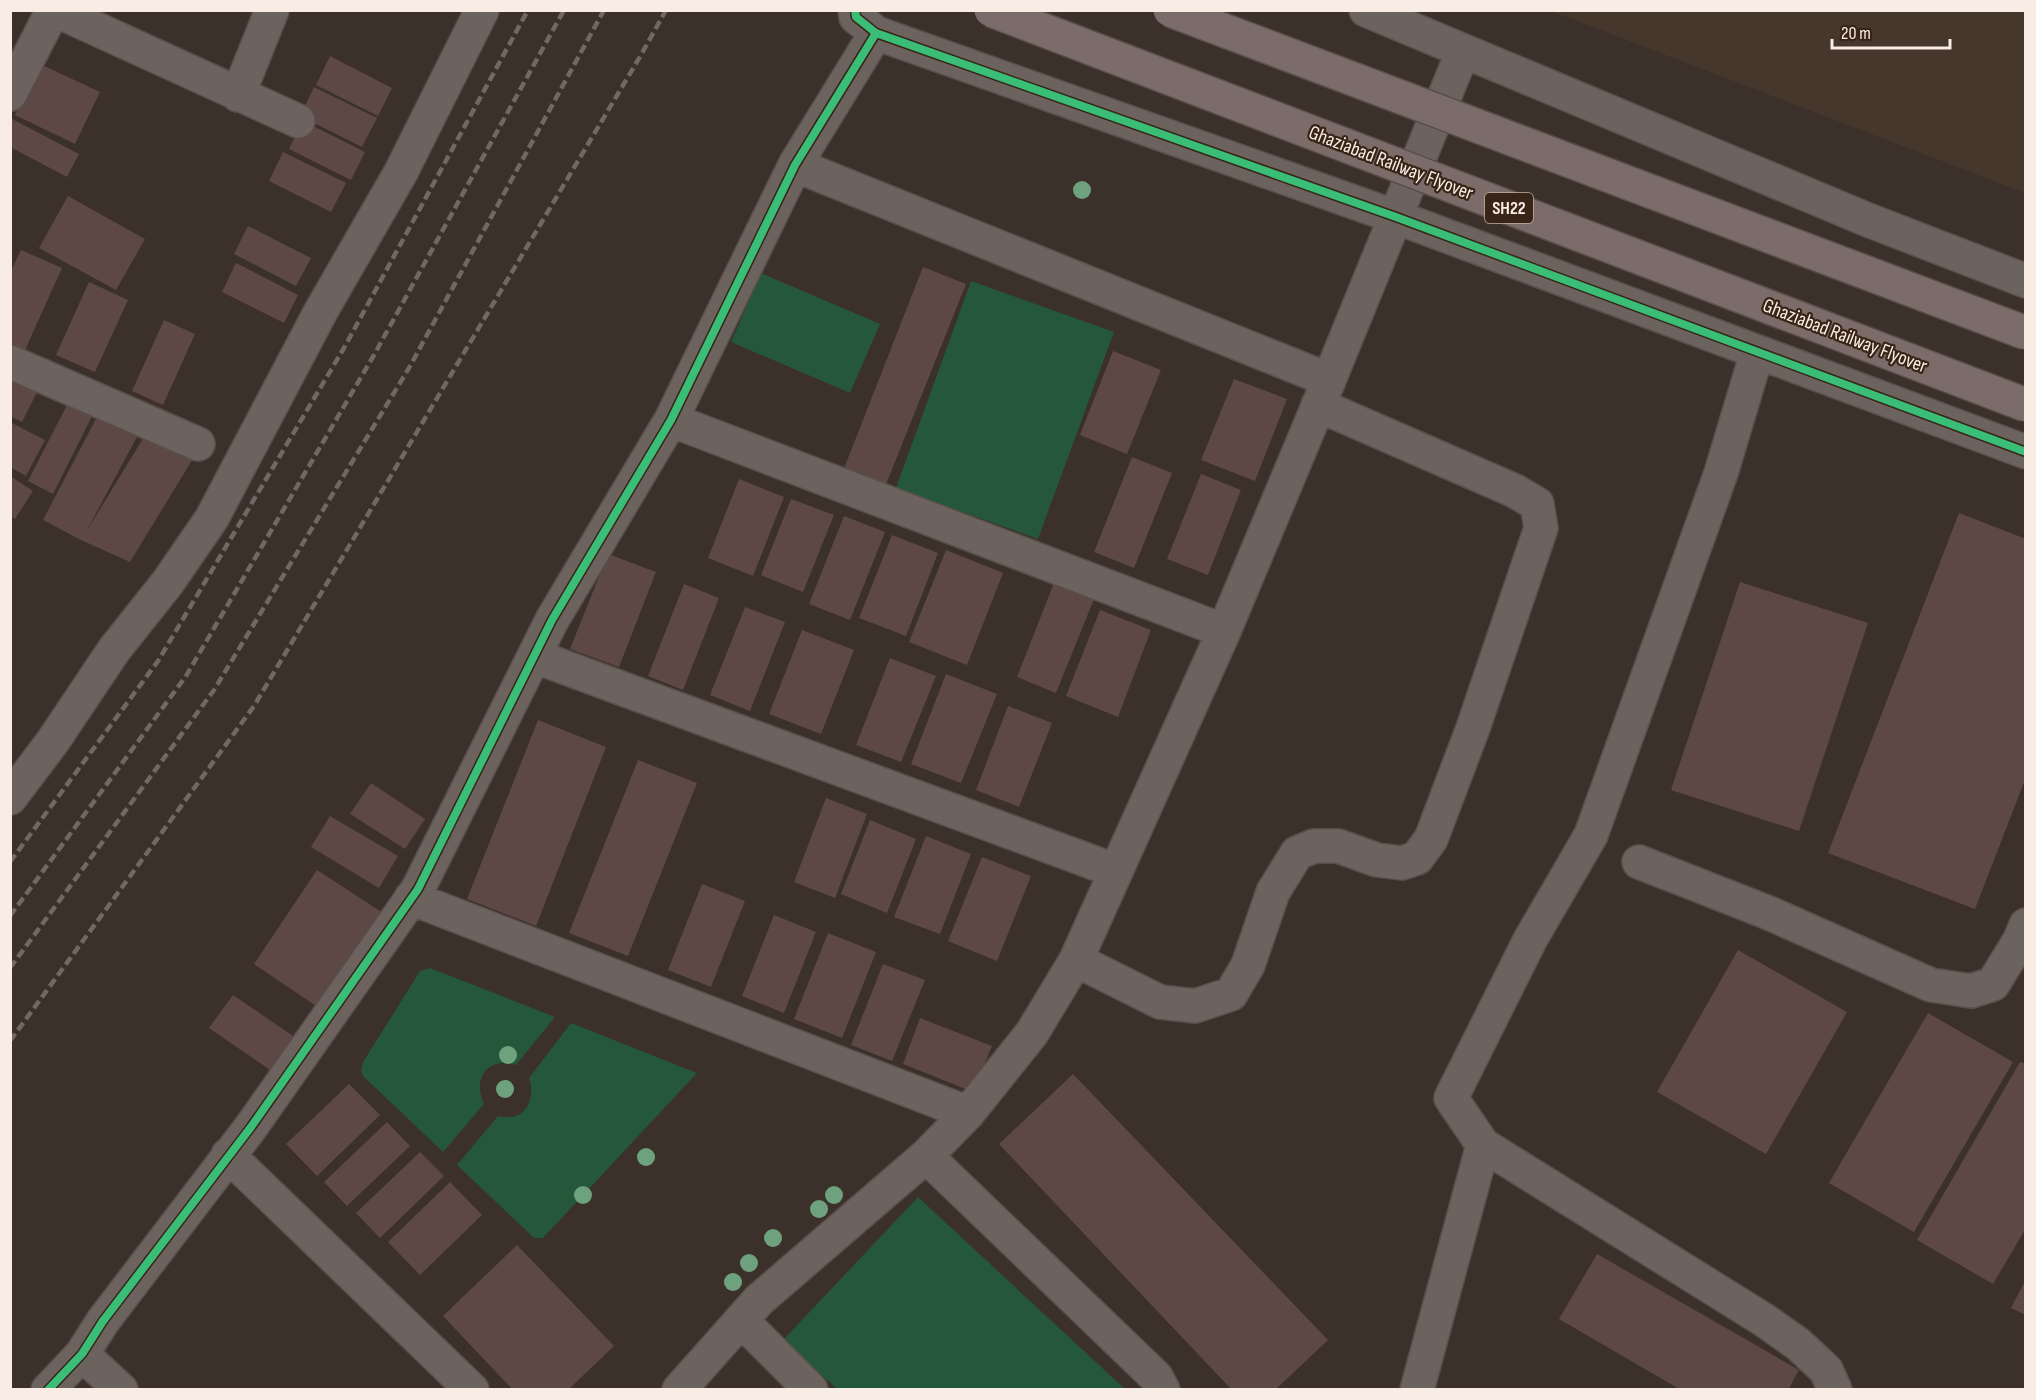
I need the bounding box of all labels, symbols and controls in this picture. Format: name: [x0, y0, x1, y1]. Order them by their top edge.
scale bar: [1832, 12, 1950, 50]
text: 20 m: [1841, 23, 1871, 44]
street label: Ghaziabad Railway Flyover: [1305, 121, 1477, 206]
road number: SH22: [1485, 193, 1533, 223]
street label: Ghaziabad Railway Flyover: [1759, 294, 1931, 379]

